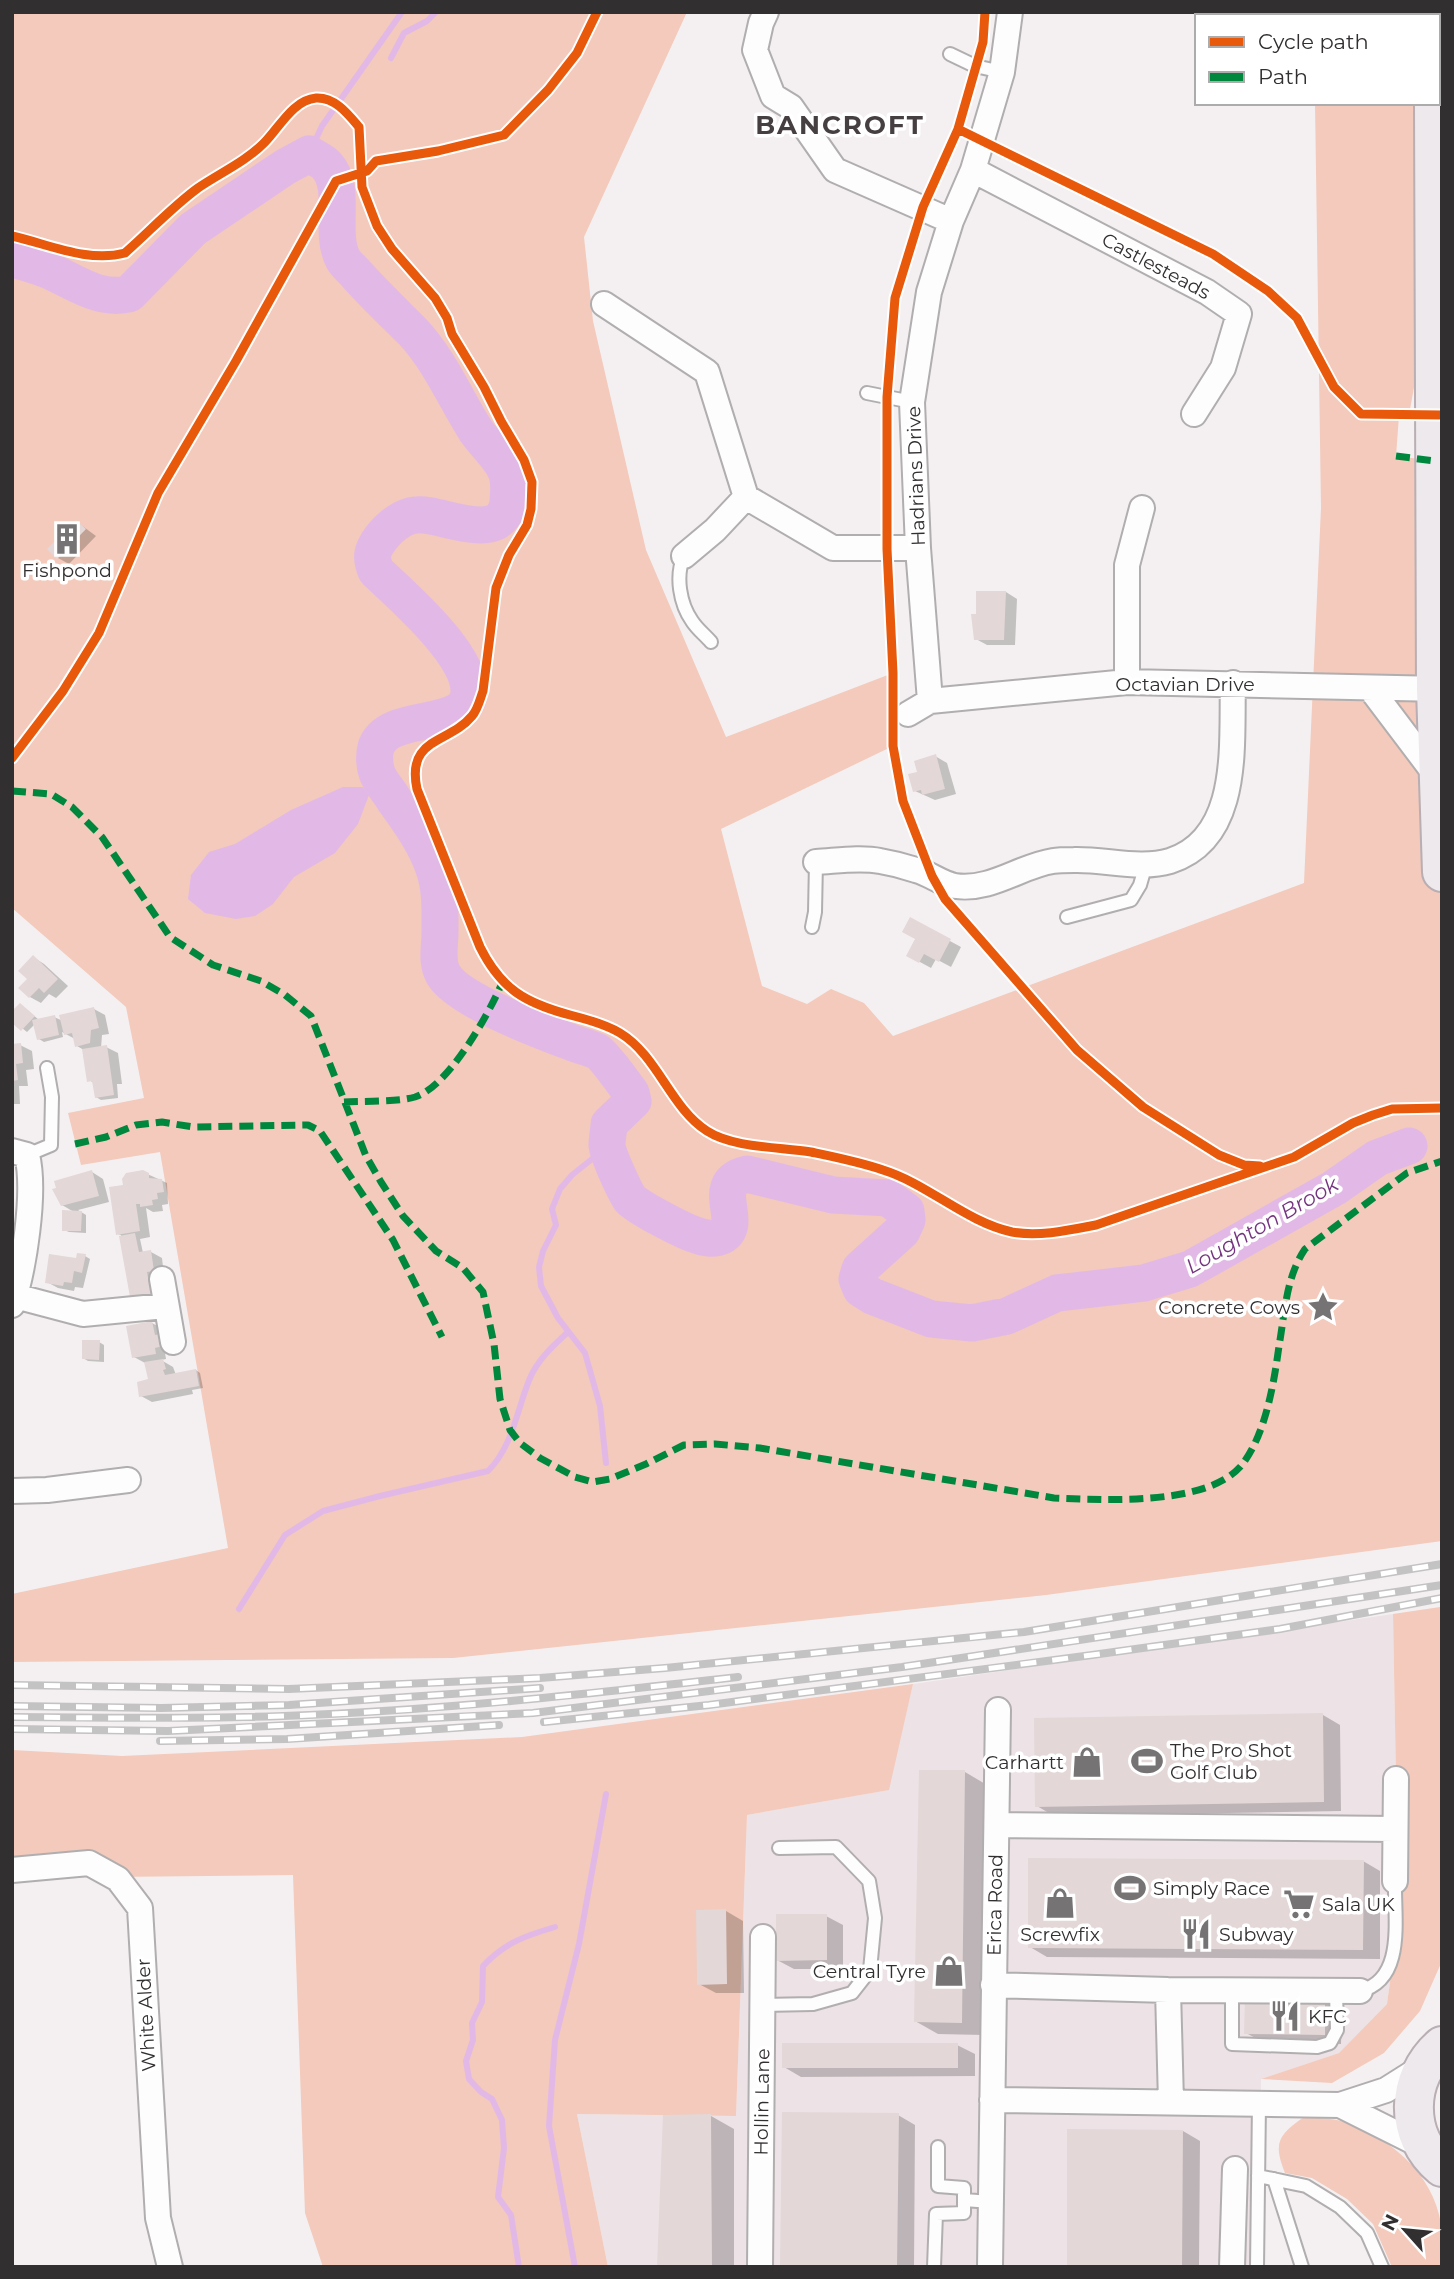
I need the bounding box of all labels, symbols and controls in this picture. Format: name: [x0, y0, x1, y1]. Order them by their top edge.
legend: [1195, 14, 1440, 105]
text: Cycle path: [1258, 29, 1369, 54]
text: Path: [1258, 64, 1308, 89]
district label: BANCROFT: [755, 109, 925, 141]
street label: Castlesteads: [1098, 228, 1214, 304]
street label: Hadrians Drive: [902, 406, 930, 546]
building icon: Fishpond: [50, 522, 84, 556]
place label: Fishpond: [22, 559, 112, 582]
street label: Octavian Drive: [1115, 673, 1255, 696]
water label: Loughton Brook: [1181, 1170, 1344, 1279]
place icon: Concrete Cows: [1306, 1290, 1340, 1324]
place label: Concrete Cows: [1158, 1296, 1300, 1319]
place label: The Pro Shot Golf Club: [1170, 1739, 1292, 1784]
sports icon: The Pro Shot Golf Club: [1130, 1744, 1164, 1778]
shop icon: Carhartt: [1070, 1745, 1104, 1779]
place label: Carhartt: [985, 1751, 1064, 1774]
street label: Erica Road: [983, 1854, 1007, 1956]
sports icon: Simply Race: [1113, 1871, 1147, 1905]
place label: Simply Race: [1153, 1877, 1270, 1900]
shop icon: Screwfix: [1043, 1886, 1077, 1920]
supermarket icon: Sala UK: [1282, 1887, 1316, 1921]
place label: Sala UK: [1322, 1893, 1395, 1916]
restaurant icon: Subway: [1179, 1917, 1213, 1951]
place label: Screwfix: [1020, 1923, 1100, 1946]
place label: Subway: [1219, 1923, 1294, 1946]
shop icon: Central Tyre: [932, 1954, 966, 1988]
street label: White Alder: [132, 1958, 160, 2072]
place label: Central Tyre: [813, 1960, 926, 1983]
restaurant icon: KFC: [1268, 1999, 1302, 2033]
place label: KFC: [1308, 2005, 1347, 2028]
street label: Hollin Lane: [750, 2048, 774, 2156]
north arrow: [1370, 2195, 1440, 2265]
text: N: [1377, 2210, 1404, 2235]

